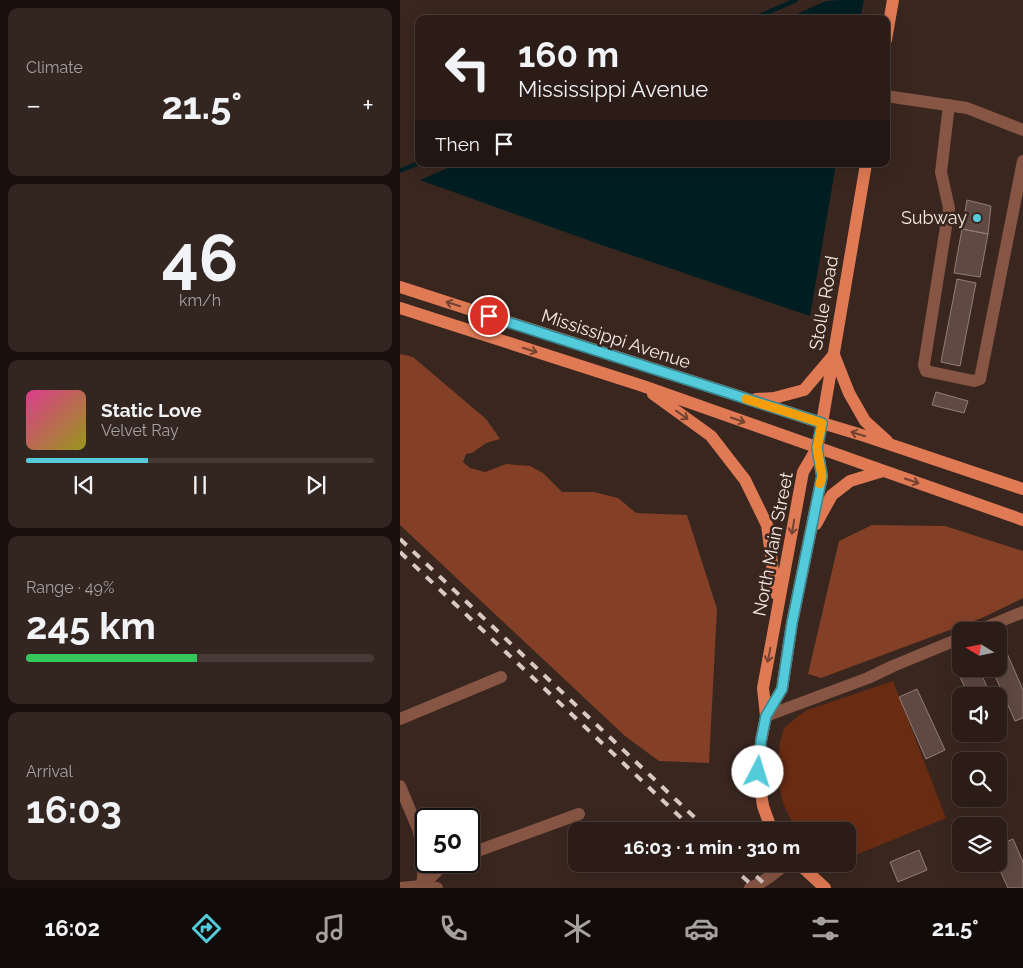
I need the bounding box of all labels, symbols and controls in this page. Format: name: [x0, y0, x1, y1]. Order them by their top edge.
text: 160 m: [518, 34, 619, 75]
icon: left: [435, 35, 500, 100]
text: Climate: [26, 58, 83, 77]
text: Mississippi Avenue: [518, 76, 708, 102]
text: 21.5°: [161, 83, 242, 128]
text: −: [26, 89, 41, 122]
text: +: [362, 89, 374, 122]
icon: arrive: [490, 130, 518, 158]
text: Then: [435, 133, 480, 155]
place label: Subway: [901, 207, 967, 228]
marker: Subway: [971, 212, 983, 224]
text: 46: [162, 220, 238, 296]
street label: Stolle Road: [805, 254, 842, 352]
text: km/h: [179, 291, 221, 310]
pin: [468, 295, 510, 337]
one-way arrow: [445, 299, 461, 308]
icon: arrive: [475, 302, 503, 330]
street label: Mississippi Avenue: [539, 304, 694, 373]
one-way arrow: [521, 345, 537, 355]
text: Static Love: [101, 399, 202, 421]
one-way arrow: [675, 410, 689, 420]
one-way arrow: [730, 416, 746, 425]
text: Velvet Ray: [101, 421, 179, 440]
one-way arrow: [850, 428, 866, 438]
street label: North Main Street: [748, 470, 797, 618]
icon: previous: [70, 471, 98, 499]
icon: pause: [186, 471, 214, 499]
icon: next: [302, 471, 330, 499]
one-way arrow: [904, 477, 920, 487]
one-way arrow: [787, 518, 797, 534]
text: Range · 49%: [26, 578, 114, 597]
text: 245 km: [26, 603, 156, 648]
north arrow: [952, 622, 1008, 678]
map controls: [952, 622, 1007, 872]
one-way arrow: [764, 647, 773, 663]
button: sound: [952, 687, 1007, 742]
position arrow: [731, 745, 783, 797]
button: search: [952, 752, 1007, 807]
text: Arrival: [26, 762, 73, 781]
text: 16:03: [26, 787, 122, 832]
speed limit sign: 50: [415, 808, 480, 873]
button: layers: [952, 817, 1007, 872]
text: 16:03 · 1 min · 310 m: [624, 836, 800, 858]
icon: directions: [189, 911, 224, 946]
icon: music: [313, 911, 348, 946]
icon: phone: [436, 911, 471, 946]
icon: climate: [560, 911, 595, 946]
icon: car: [684, 911, 719, 946]
icon: filters: [808, 911, 843, 946]
text: 16:02: [44, 915, 100, 941]
text: 21.5°: [932, 915, 978, 941]

